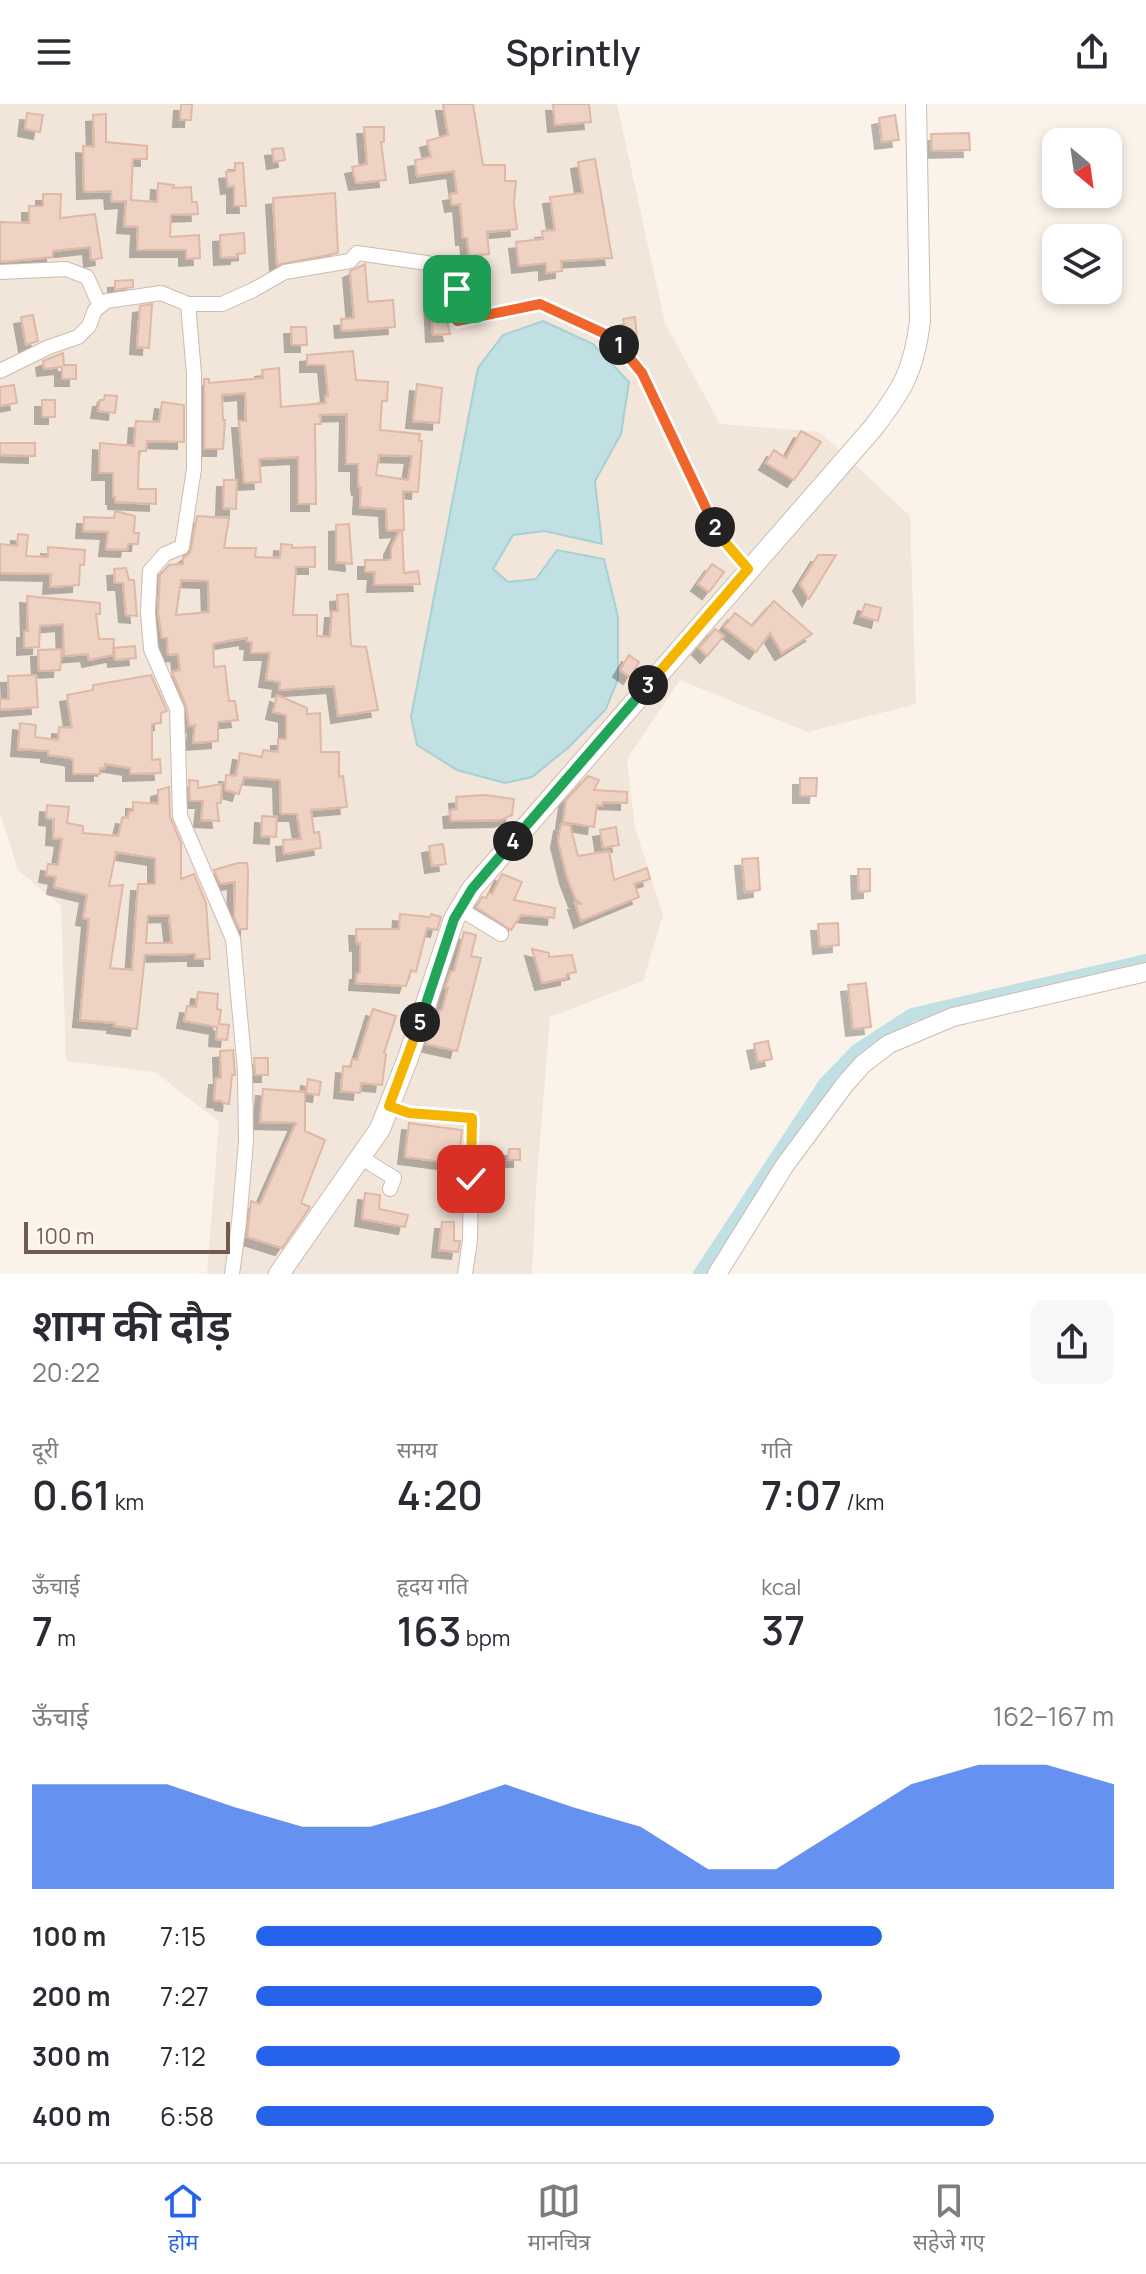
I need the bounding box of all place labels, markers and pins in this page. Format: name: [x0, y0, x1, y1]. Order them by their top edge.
pin: [423, 255, 491, 323]
pin: 1: [599, 325, 639, 365]
pin: 2: [695, 507, 735, 547]
pin: 3: [628, 665, 668, 705]
pin: 4: [493, 821, 533, 861]
pin: 5: [400, 1002, 440, 1042]
pin: [437, 1145, 505, 1213]

